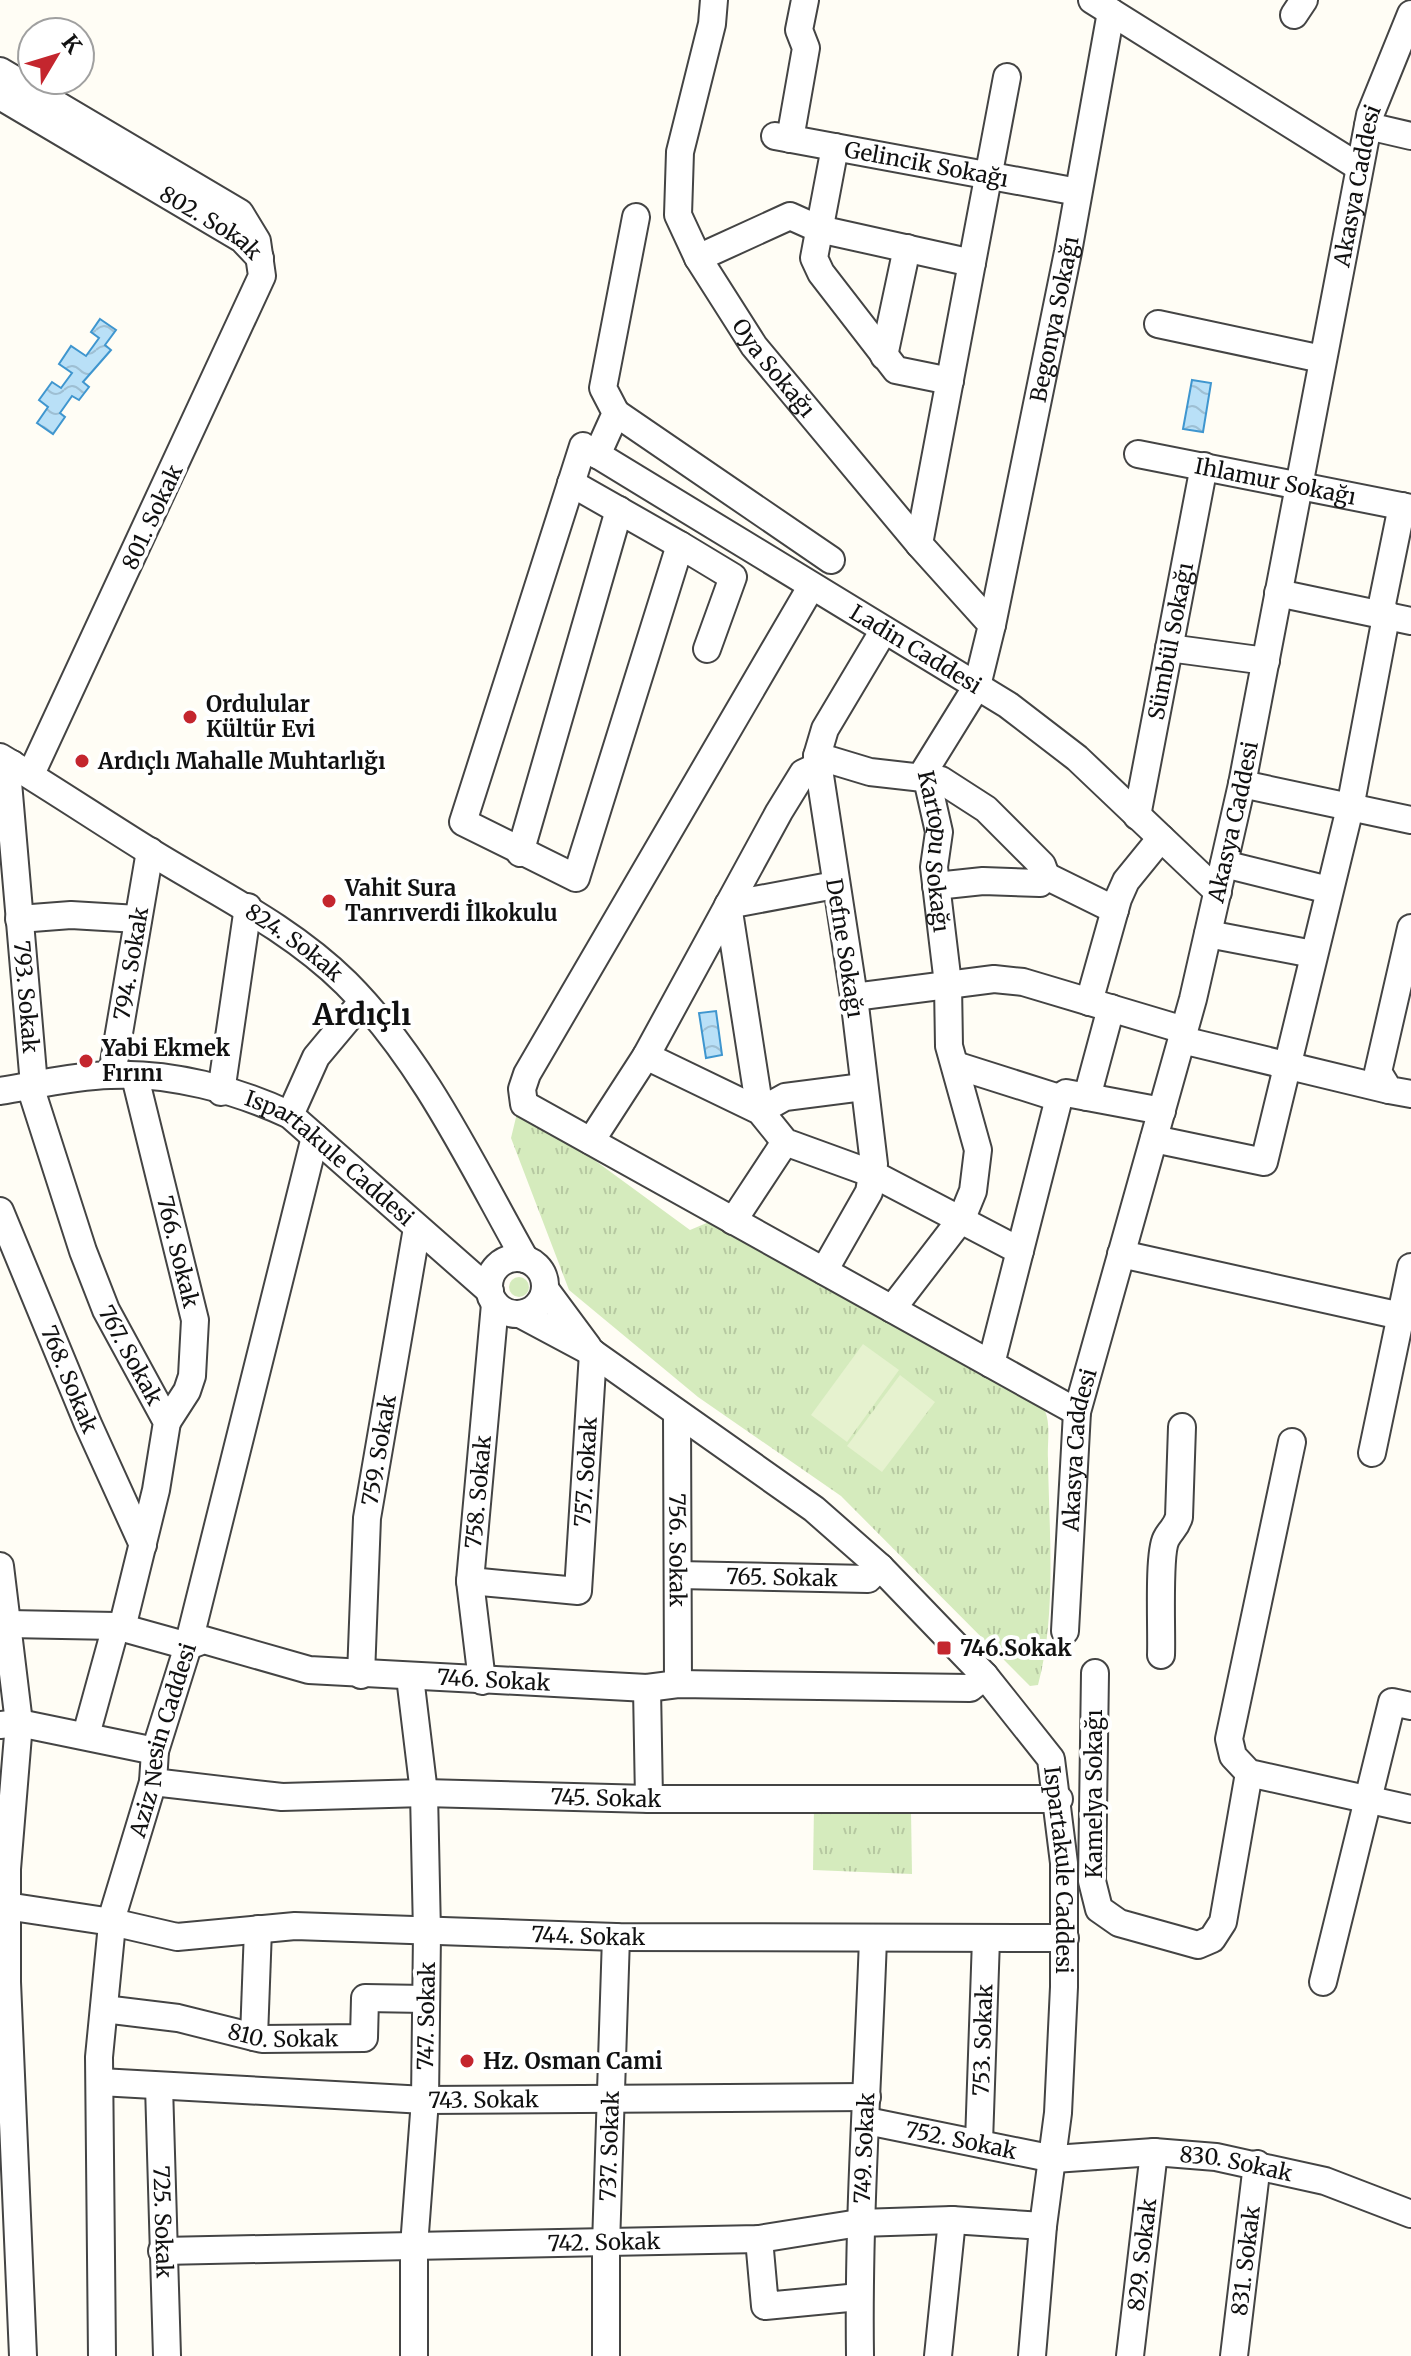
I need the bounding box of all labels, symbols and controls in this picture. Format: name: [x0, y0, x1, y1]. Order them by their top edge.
north arrow: [16, 16, 96, 96]
text: K: [56, 29, 88, 59]
street label: Akasya Caddesi: [1327, 100, 1387, 270]
street label: Gelincik Sokağı: [842, 135, 1011, 193]
street label: 802. Sokak: [155, 180, 268, 265]
street label: Begonya Sokağı: [1024, 234, 1085, 405]
street label: Oya Sokağı: [726, 313, 821, 423]
street label: Ihlamur Sokağı: [1192, 452, 1358, 511]
street label: 801. Sokak: [116, 460, 189, 574]
street label: Sümbül Sokağı: [1142, 560, 1199, 722]
street label: Ladin Caddesi: [845, 598, 987, 700]
place label: Ordulular Kültür Evi: [206, 690, 315, 743]
marker: Ordulular Kültür Evi: [181, 708, 199, 726]
street label: Akasya Caddesi: [1201, 739, 1264, 906]
place label: Ardıçlı Mahalle Muhtarlığı: [97, 747, 386, 775]
marker: Ardıçlı Mahalle Muhtarlığı: [73, 752, 91, 770]
street label: Kartopu Sokağı: [912, 768, 956, 934]
place label: Vahit Sura Tanrıverdi İlkokulu: [344, 874, 558, 927]
street label: Defne Sokağı: [820, 876, 870, 1020]
marker: Vahit Sura Tanrıverdi İlkokulu: [320, 892, 338, 910]
street label: 824. Sokak: [240, 897, 349, 987]
street label: 794. Sokak: [107, 905, 154, 1022]
street label: 793. Sokak: [8, 939, 45, 1054]
district label: Ardıçlı: [312, 995, 411, 1033]
place label: Yabi Ekmek Fırını: [101, 1034, 231, 1087]
marker: Yabi Ekmek Fırını: [77, 1052, 95, 1070]
street label: Ispartakule Caddesi: [241, 1084, 420, 1232]
street label: 766. Sokak: [151, 1193, 205, 1310]
street label: 767. Sokak: [92, 1300, 169, 1410]
street label: 768. Sokak: [35, 1321, 104, 1438]
street label: Akasya Caddesi: [1056, 1365, 1103, 1533]
street label: 759. Sokak: [355, 1392, 402, 1508]
street label: 757. Sokak: [568, 1416, 603, 1528]
street label: 758. Sokak: [459, 1434, 497, 1550]
street label: 756. Sokak: [663, 1493, 692, 1607]
street label: 765. Sokak: [726, 1562, 838, 1592]
place label: 746.Sokak: [960, 1634, 1072, 1662]
street label: Aziz Nesin Caddesi: [123, 1639, 202, 1842]
marker: 746.Sokak: [935, 1639, 953, 1657]
street label: 746. Sokak: [436, 1663, 551, 1697]
street label: Kamelya Sokağı: [1080, 1709, 1108, 1879]
street label: Ispartakule Caddesi: [1038, 1764, 1078, 1974]
street label: 745. Sokak: [550, 1782, 661, 1813]
street label: 744. Sokak: [531, 1920, 645, 1951]
street label: 747. Sokak: [411, 1962, 441, 2070]
street label: 753. Sokak: [967, 1984, 998, 2096]
street label: 810. Sokak: [225, 2017, 339, 2053]
place label: Hz. Osman Cami: [483, 2047, 663, 2075]
marker: Hz. Osman Cami: [458, 2052, 476, 2070]
street label: 743. Sokak: [428, 2085, 539, 2114]
street label: 737. Sokak: [593, 2090, 625, 2202]
street label: 749. Sokak: [848, 2092, 880, 2204]
street label: 752. Sokak: [903, 2115, 1019, 2165]
street label: 830. Sokak: [1179, 2140, 1295, 2187]
street label: 725. Sokak: [147, 2165, 179, 2279]
street label: 829. Sokak: [1121, 2197, 1162, 2313]
street label: 831. Sokak: [1225, 2204, 1266, 2317]
street label: 742. Sokak: [547, 2227, 661, 2257]

